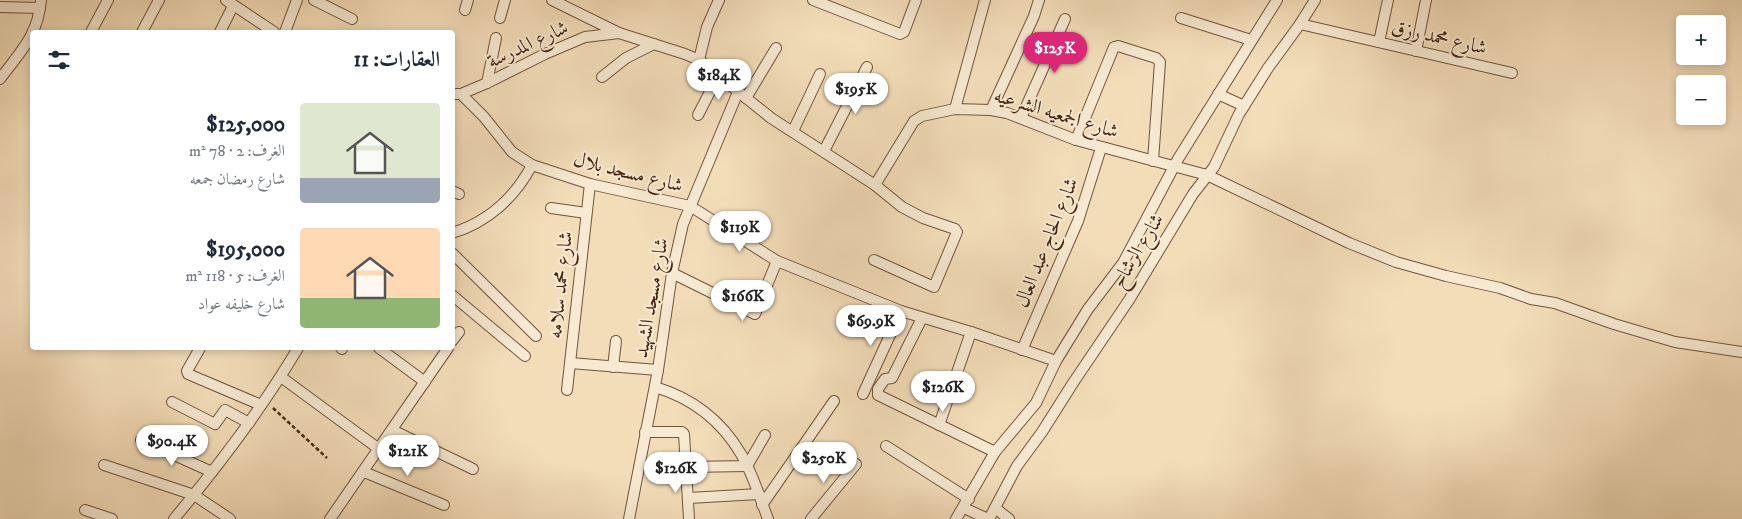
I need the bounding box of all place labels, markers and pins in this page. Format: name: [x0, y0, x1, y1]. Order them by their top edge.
pin: $125K: [1020, 32, 1090, 74]
pin: $184K: [684, 58, 754, 101]
pin: $195K: [821, 72, 891, 115]
pin: $119K: [705, 210, 775, 253]
pin: $166K: [708, 280, 778, 322]
pin: $69.9K: [830, 304, 912, 347]
pin: $126K: [908, 370, 978, 413]
pin: $90.4K: [131, 424, 213, 467]
pin: $121K: [373, 434, 443, 477]
pin: $250K: [789, 442, 859, 484]
pin: $126K: [641, 452, 711, 494]

